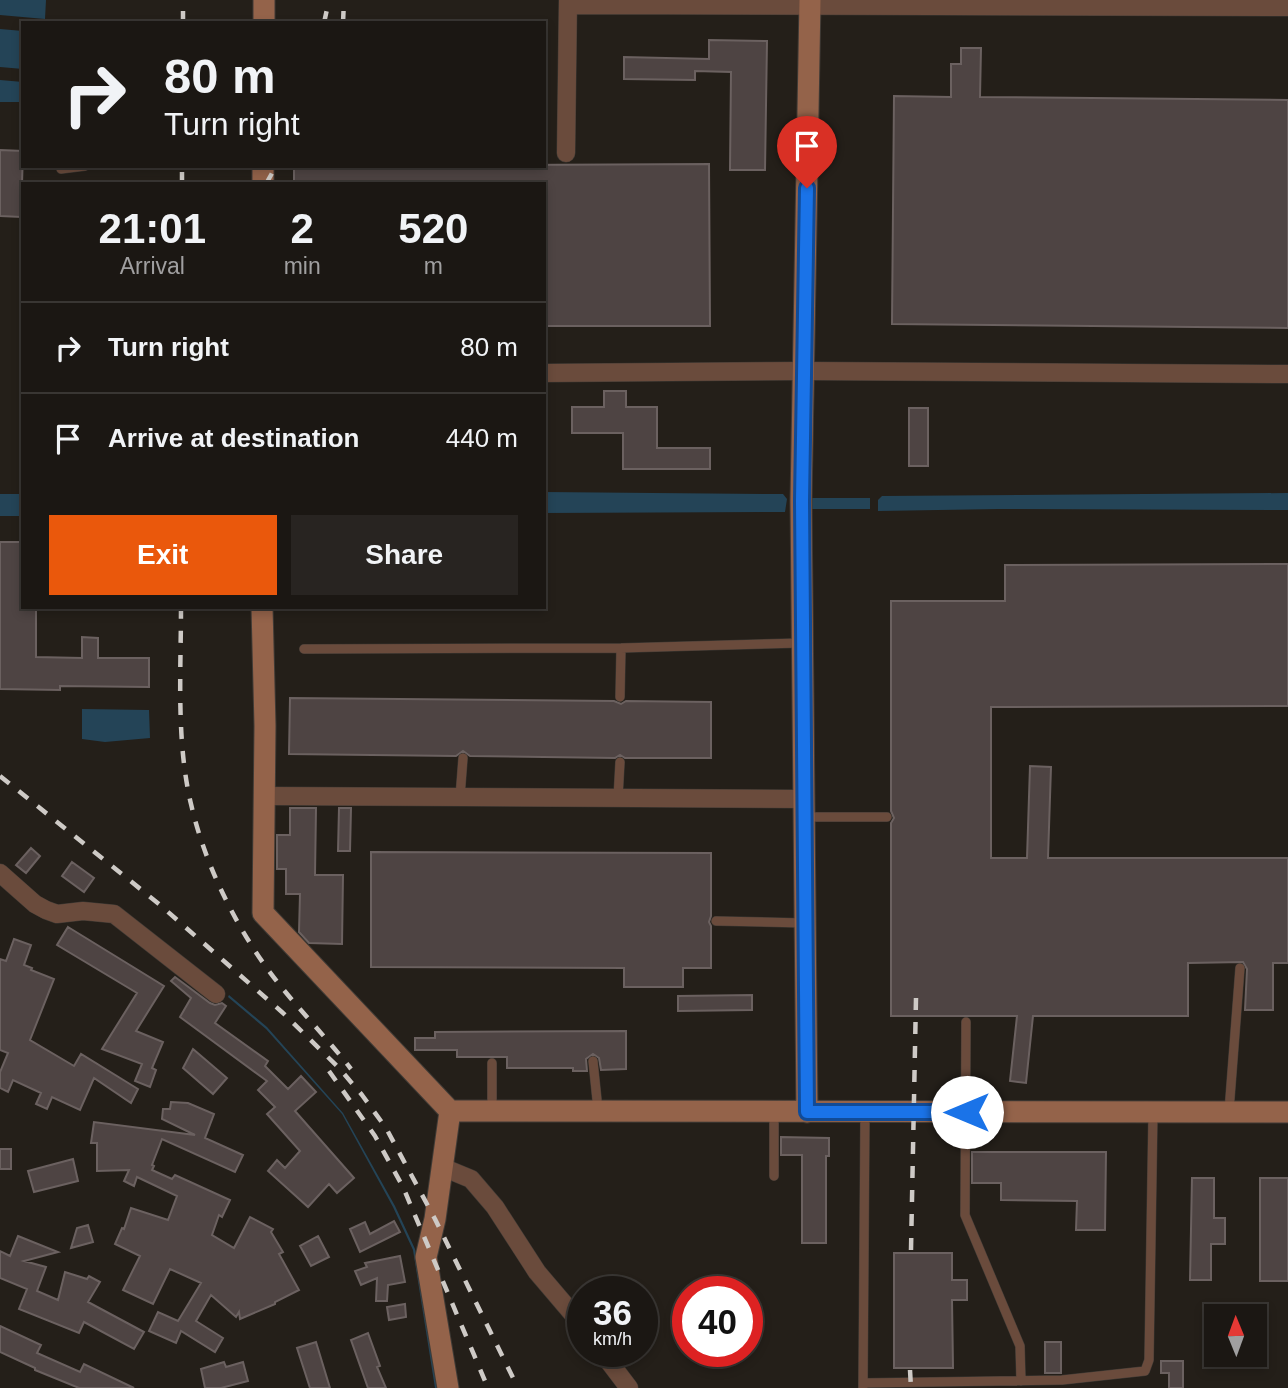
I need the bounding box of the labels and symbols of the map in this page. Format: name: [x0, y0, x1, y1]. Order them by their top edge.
pin: [777, 116, 837, 188]
position arrow: [930, 1075, 1004, 1149]
speed limit sign: 40: [672, 1276, 763, 1367]
north arrow: [1204, 1304, 1267, 1367]

